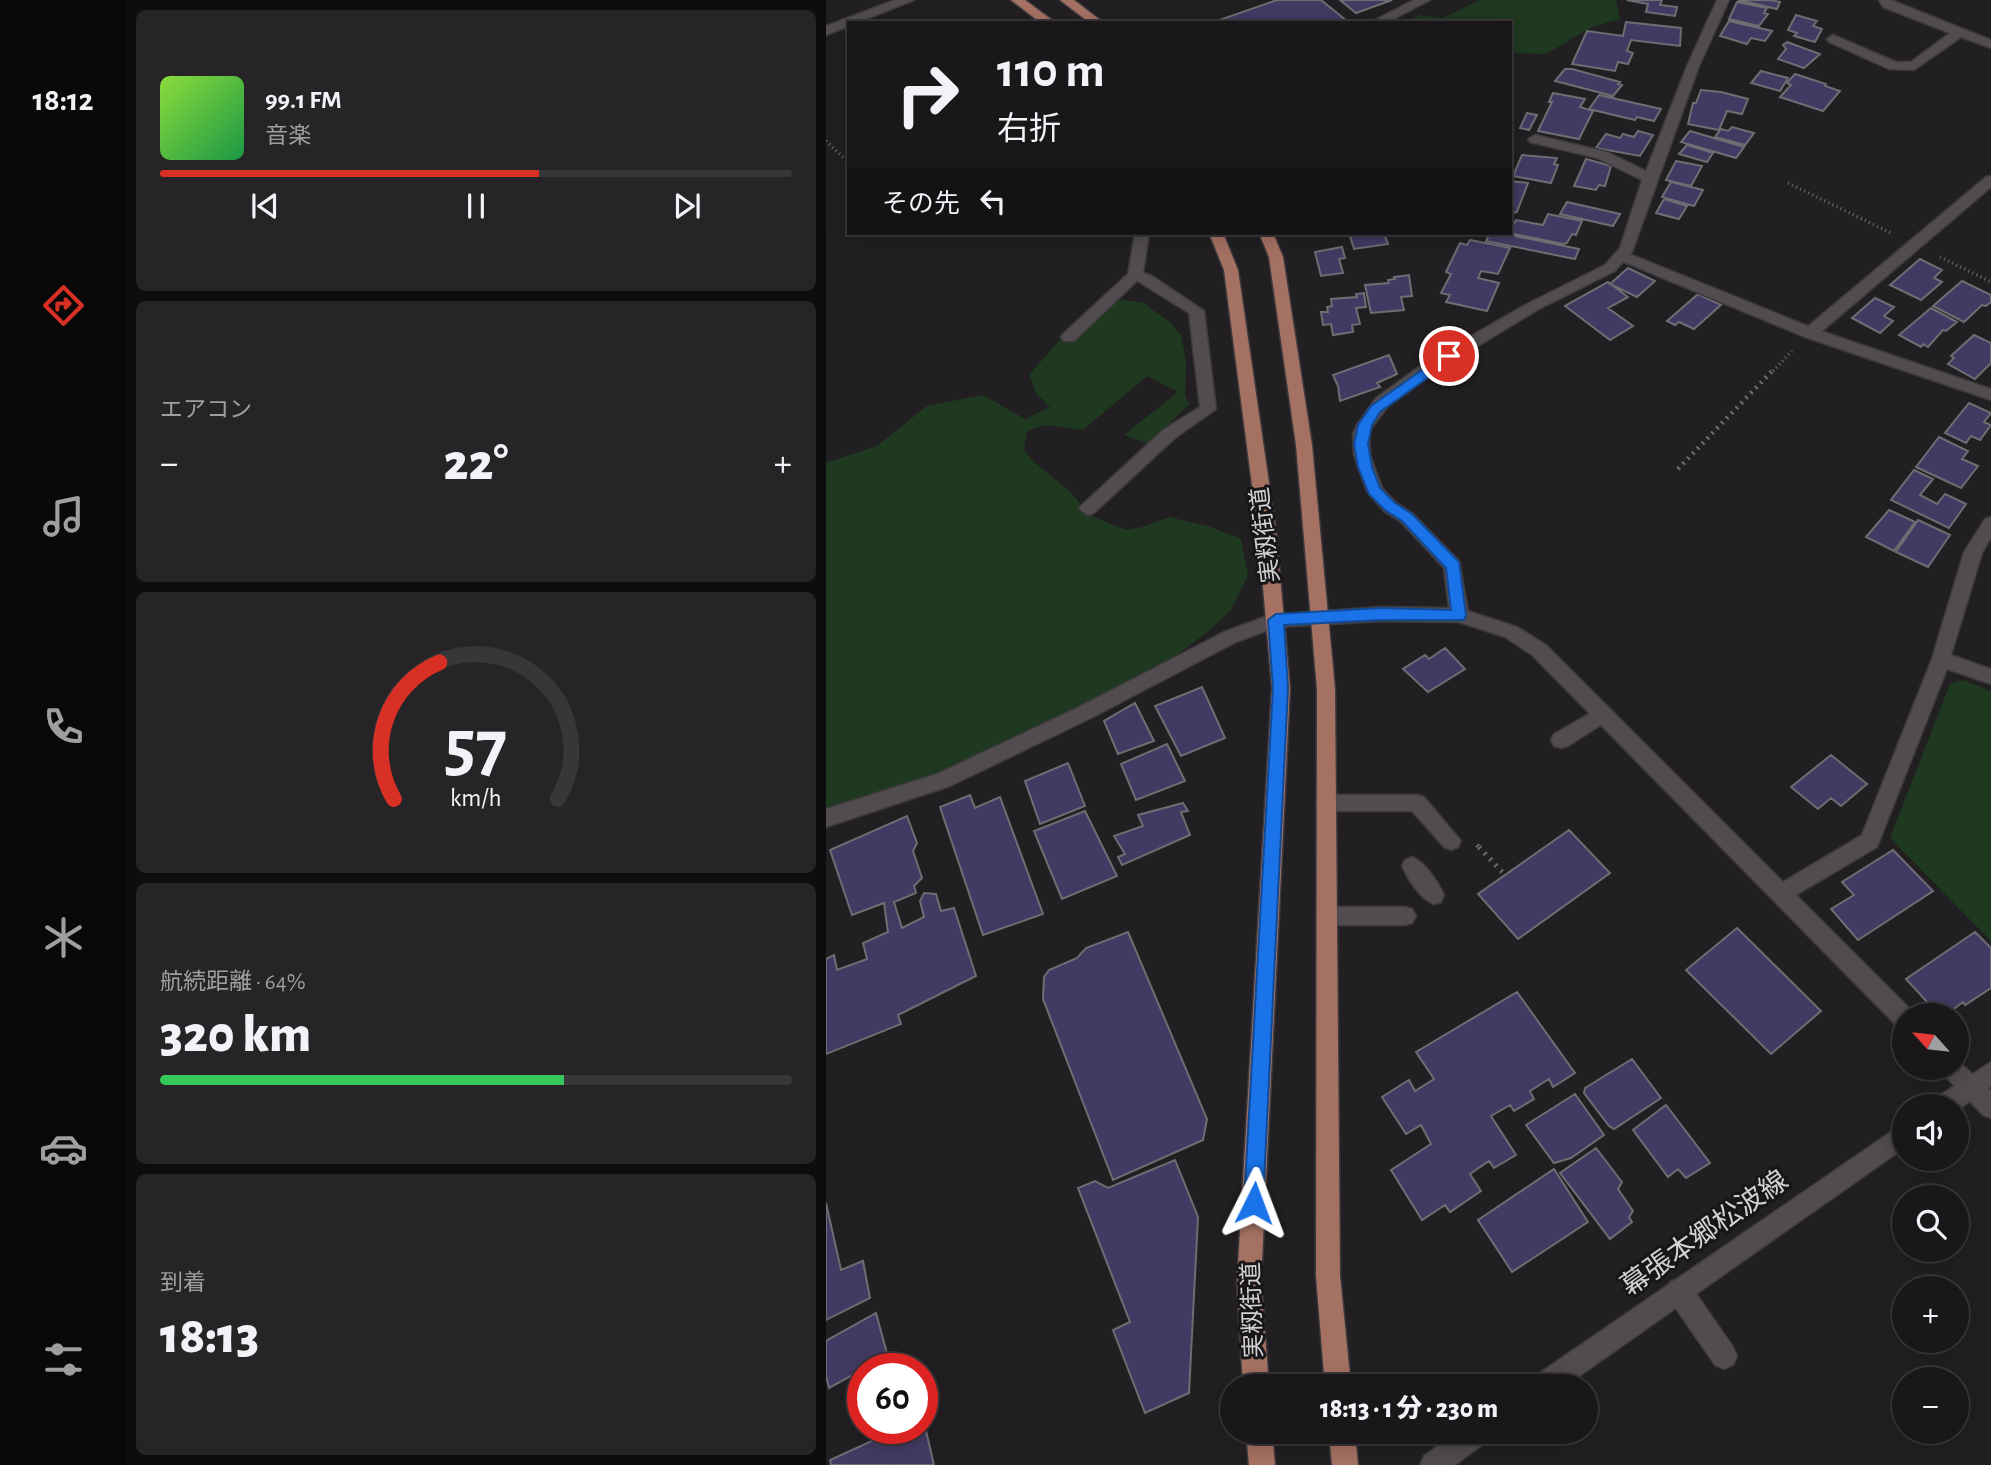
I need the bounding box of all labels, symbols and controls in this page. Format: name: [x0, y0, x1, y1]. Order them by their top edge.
text: 110 m: [997, 47, 1105, 96]
icon: right: [882, 49, 973, 140]
text: 18:12: [32, 84, 94, 116]
text: 99.1 FM: [265, 87, 342, 113]
text: 右折: [997, 113, 1061, 145]
text: 音楽: [265, 125, 311, 148]
icon: left: [974, 182, 1012, 220]
icon: previous: [246, 187, 284, 225]
icon: pause: [457, 187, 495, 225]
icon: next: [668, 187, 706, 225]
text: その先: [882, 191, 960, 217]
icon: directions: [39, 281, 88, 330]
pin: [1419, 326, 1479, 386]
icon: arrive: [1430, 337, 1468, 375]
text: エアコン: [160, 399, 252, 422]
text: 22°: [443, 437, 509, 489]
text: −: [160, 445, 178, 483]
text: +: [774, 445, 792, 483]
street label: 実籾街道: [1246, 486, 1284, 584]
icon: music: [39, 492, 88, 541]
icon: phone: [39, 702, 88, 751]
text: 57: [445, 711, 507, 784]
text: km/h: [450, 785, 502, 810]
icon: climate: [39, 913, 88, 962]
text: 航続距離 · 64%: [160, 971, 306, 994]
north arrow: [1892, 1003, 1969, 1080]
map controls: [1892, 1003, 1969, 1444]
text: 320 km: [160, 1009, 311, 1061]
button: sound: [1892, 1094, 1969, 1171]
icon: car: [39, 1124, 88, 1173]
street label: 幕張本郷松波線: [1616, 1165, 1793, 1302]
position arrow: [1217, 1166, 1291, 1240]
button: search: [1892, 1185, 1969, 1262]
street label: 実籾街道: [1237, 1262, 1267, 1358]
text: 到着: [160, 1272, 206, 1295]
button: +: [1892, 1276, 1969, 1353]
text: 18:13: [160, 1310, 259, 1362]
icon: filters: [39, 1335, 88, 1384]
speed limit sign: 60: [847, 1353, 938, 1444]
button: −: [1892, 1367, 1969, 1444]
text: 18:13 · 1 分 · 230 m: [1320, 1396, 1498, 1422]

